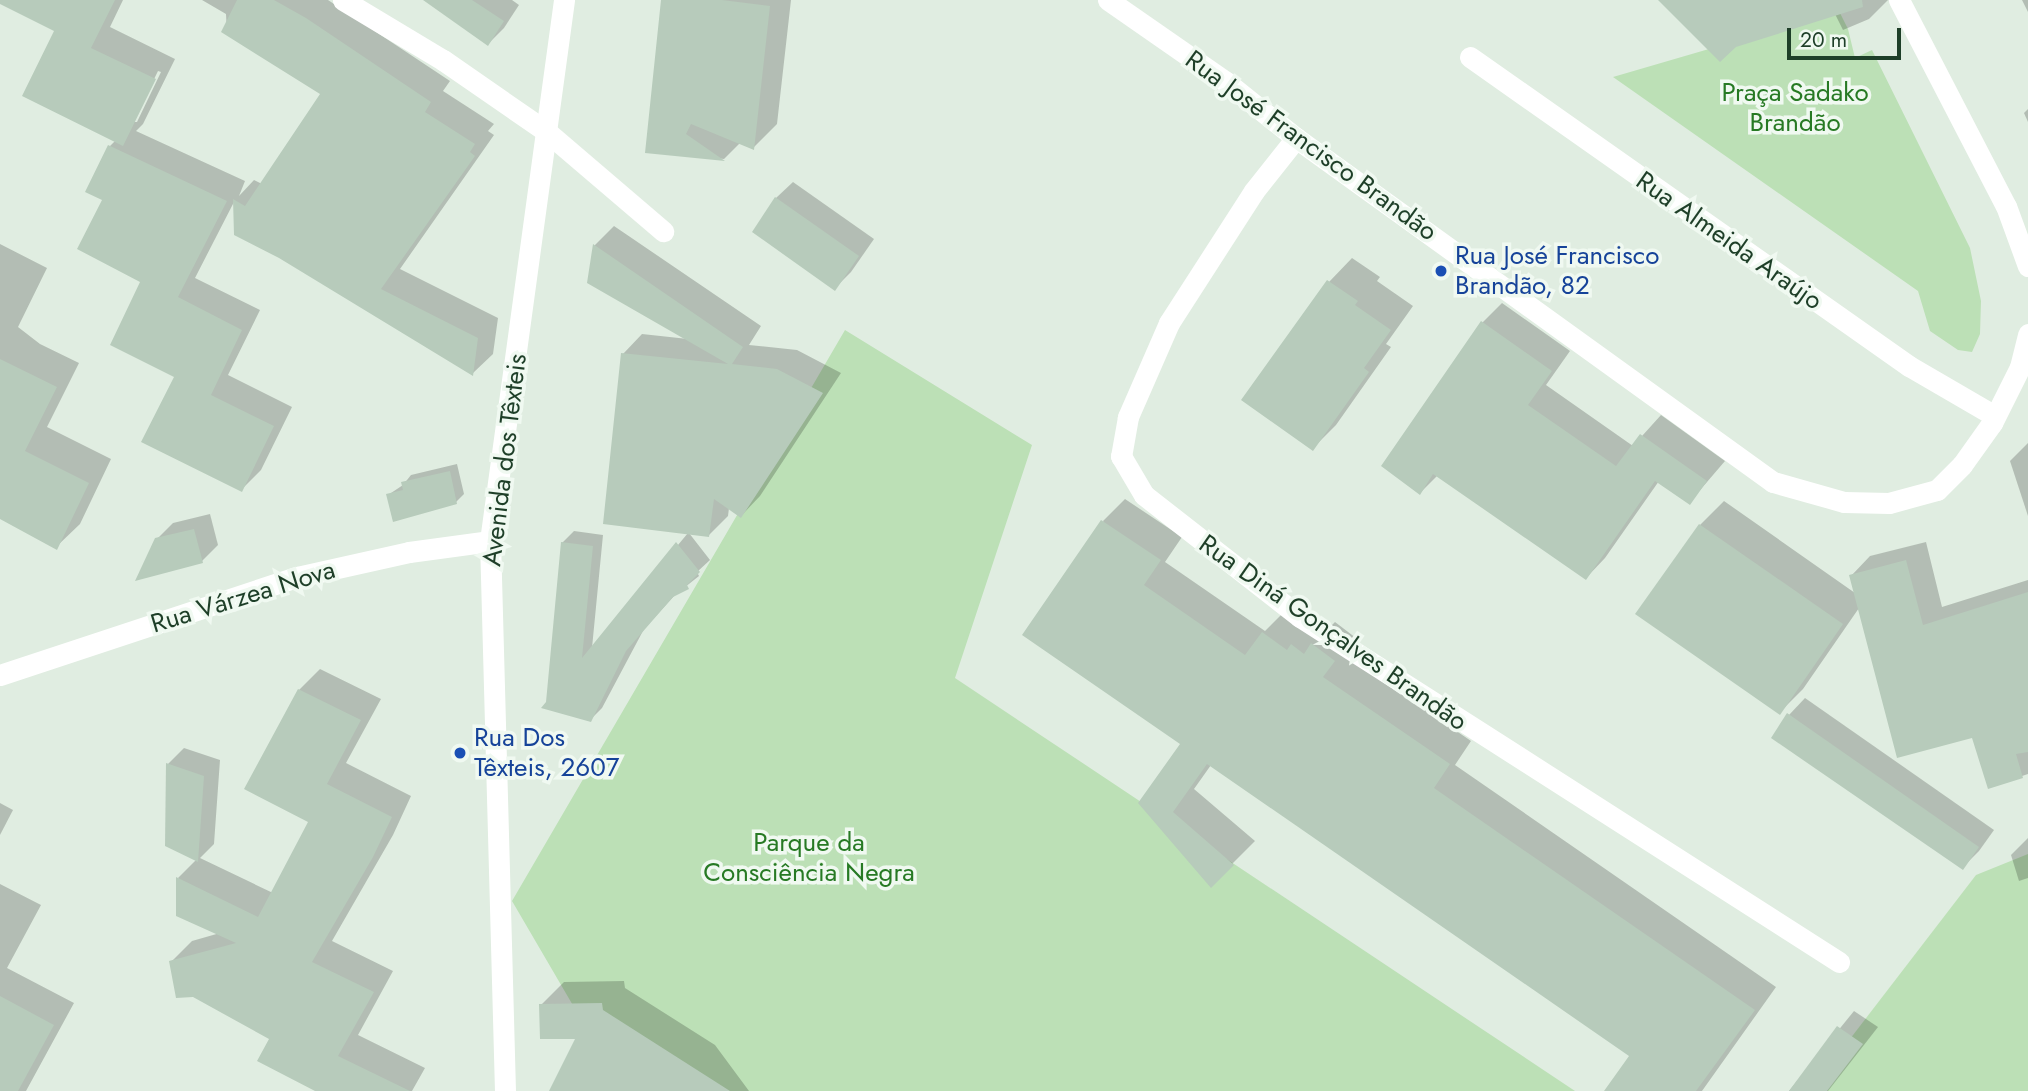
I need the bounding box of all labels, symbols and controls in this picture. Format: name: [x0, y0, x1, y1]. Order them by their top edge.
scale bar: [1790, 14, 1904, 58]
text: 20 m: [1800, 25, 1847, 55]
street label: Rua José Francisco Brandão: [1179, 44, 1443, 248]
park label: Praça Sadako Brandão: [1721, 77, 1869, 138]
street label: Rua Almeida Araújo: [1630, 165, 1828, 317]
place label: Rua José Francisco Brandão, 82: [1455, 240, 1659, 302]
marker: Rua José Francisco Brandão, 82: [1433, 263, 1449, 279]
street label: Avenida dos Têxteis: [476, 352, 534, 568]
street label: Rua Diná Gonçalves Brandão: [1193, 528, 1473, 738]
street label: Rua Várzea Nova: [147, 554, 339, 640]
place label: Rua Dos Têxteis, 2607: [474, 722, 619, 784]
marker: Rua Dos Têxteis, 2607: [452, 745, 468, 761]
park label: Parque da Consciência Negra: [703, 827, 915, 888]

